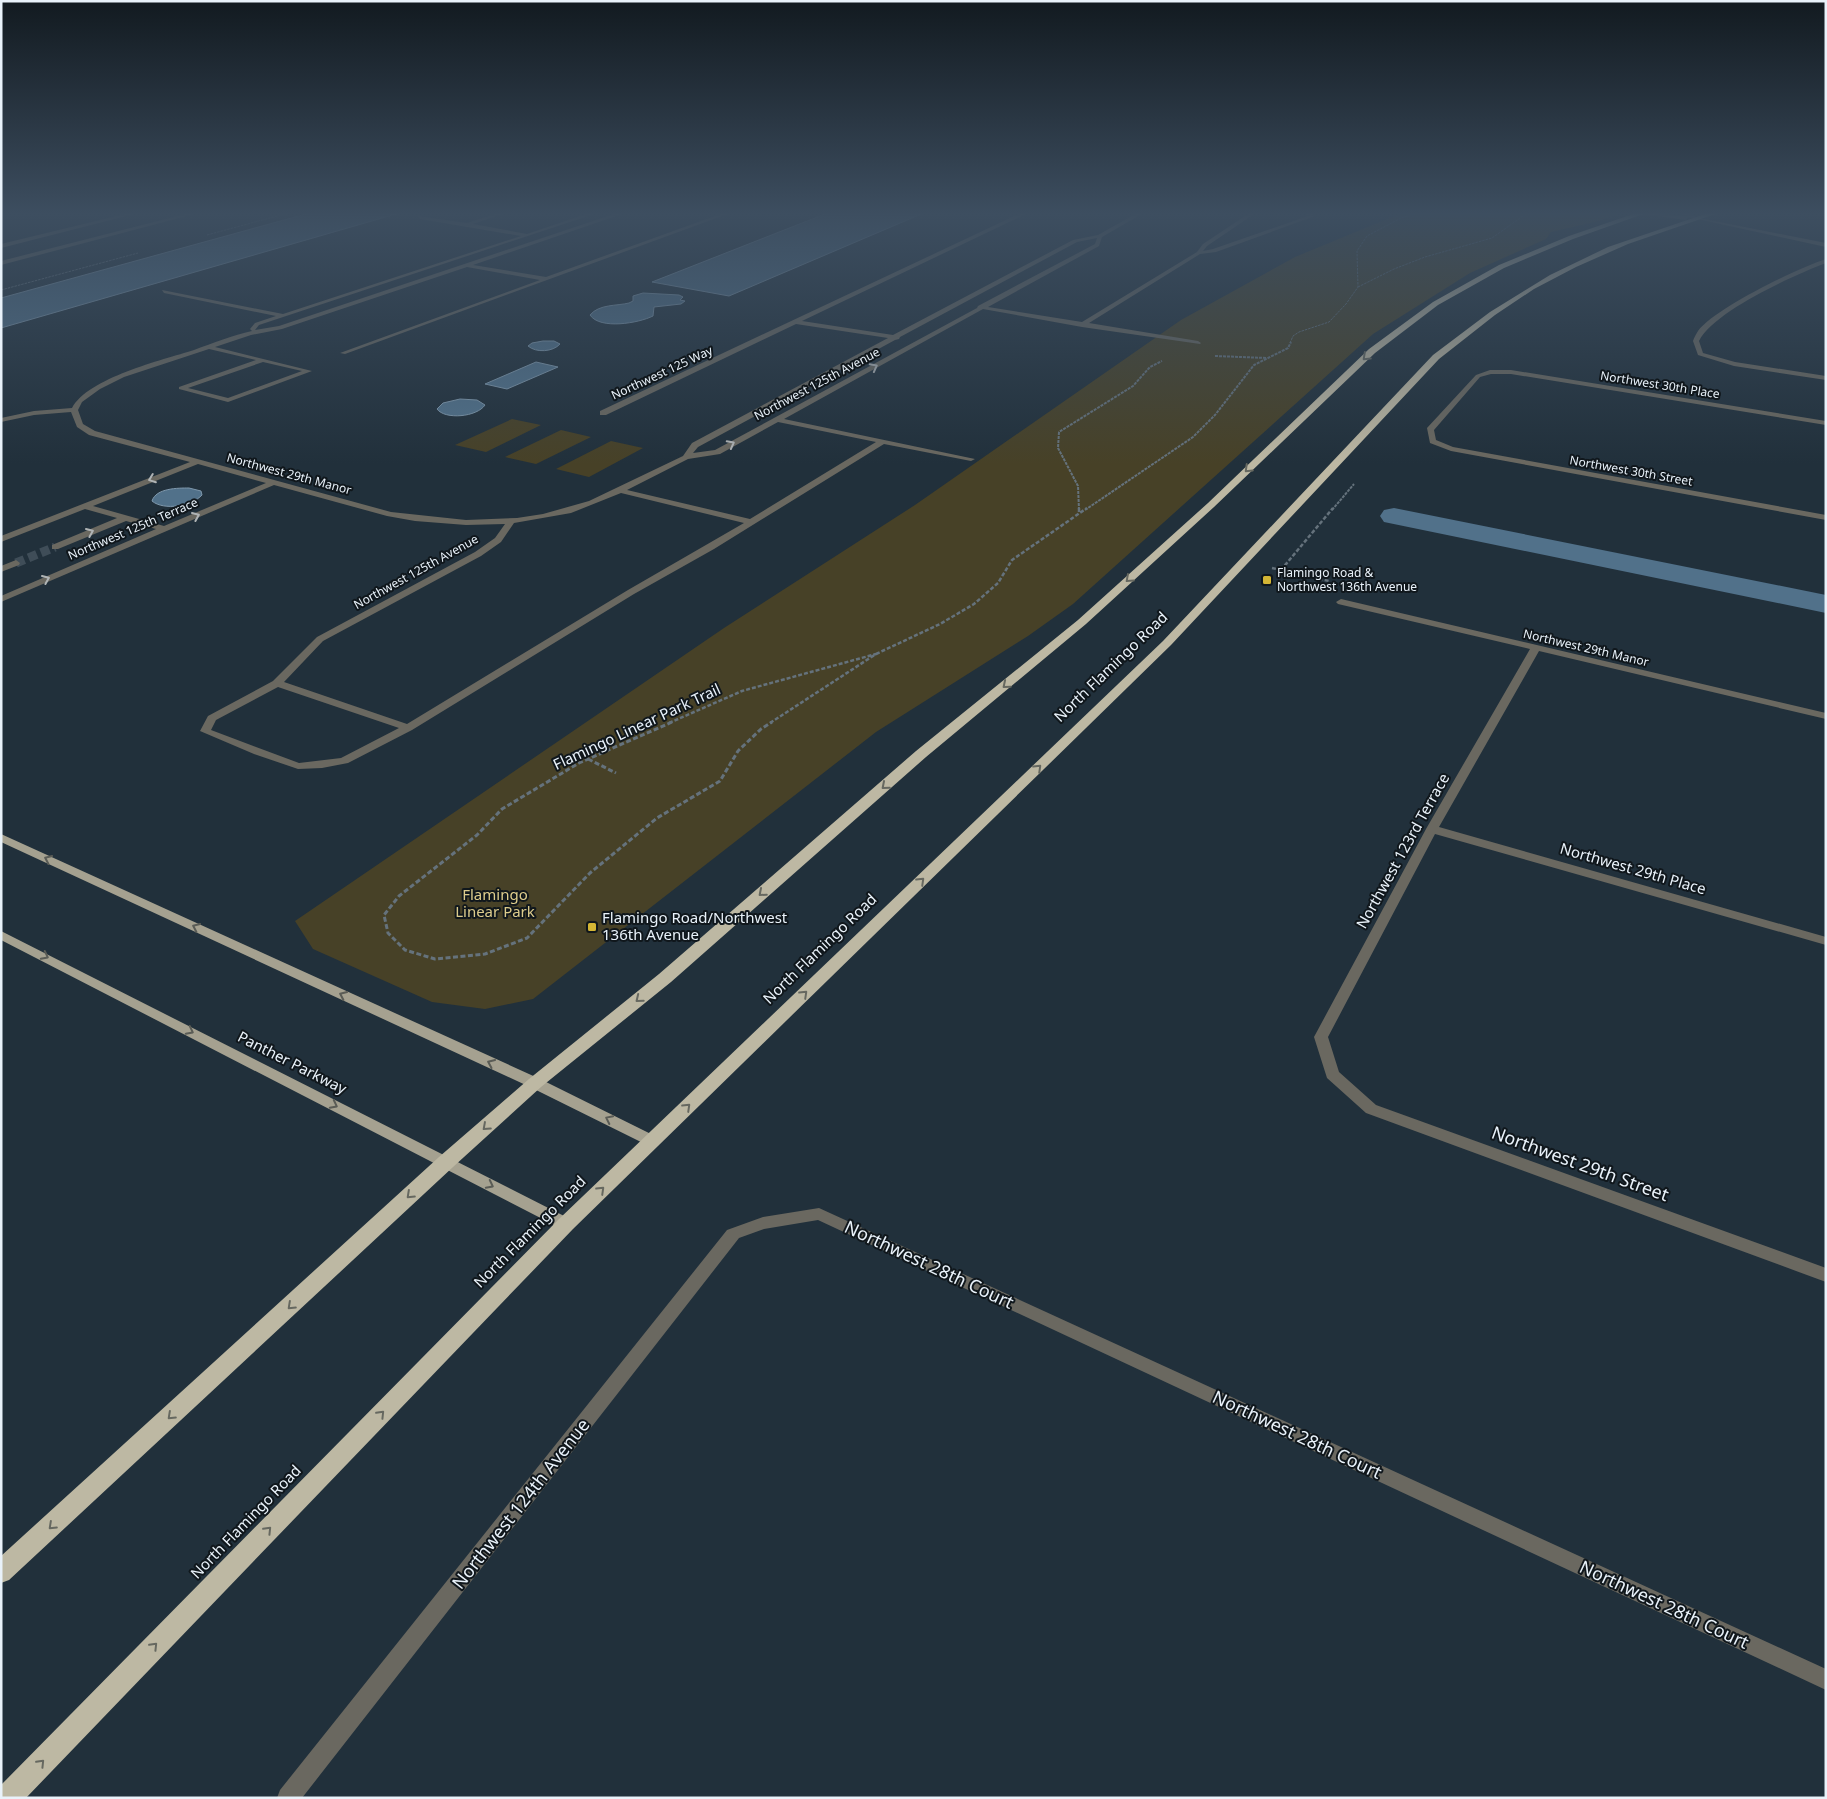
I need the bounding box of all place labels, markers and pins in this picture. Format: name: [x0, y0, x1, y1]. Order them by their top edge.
place label: Flamingo Road & Northwest 136th Avenue: [1277, 564, 1417, 595]
marker: Flamingo Road & Northwest 136th Avenue: [1261, 574, 1273, 586]
place label: Flamingo Road/Northwest 136th Avenue: [602, 907, 788, 944]
marker: Flamingo Road/Northwest 136th Avenue: [586, 921, 598, 933]

